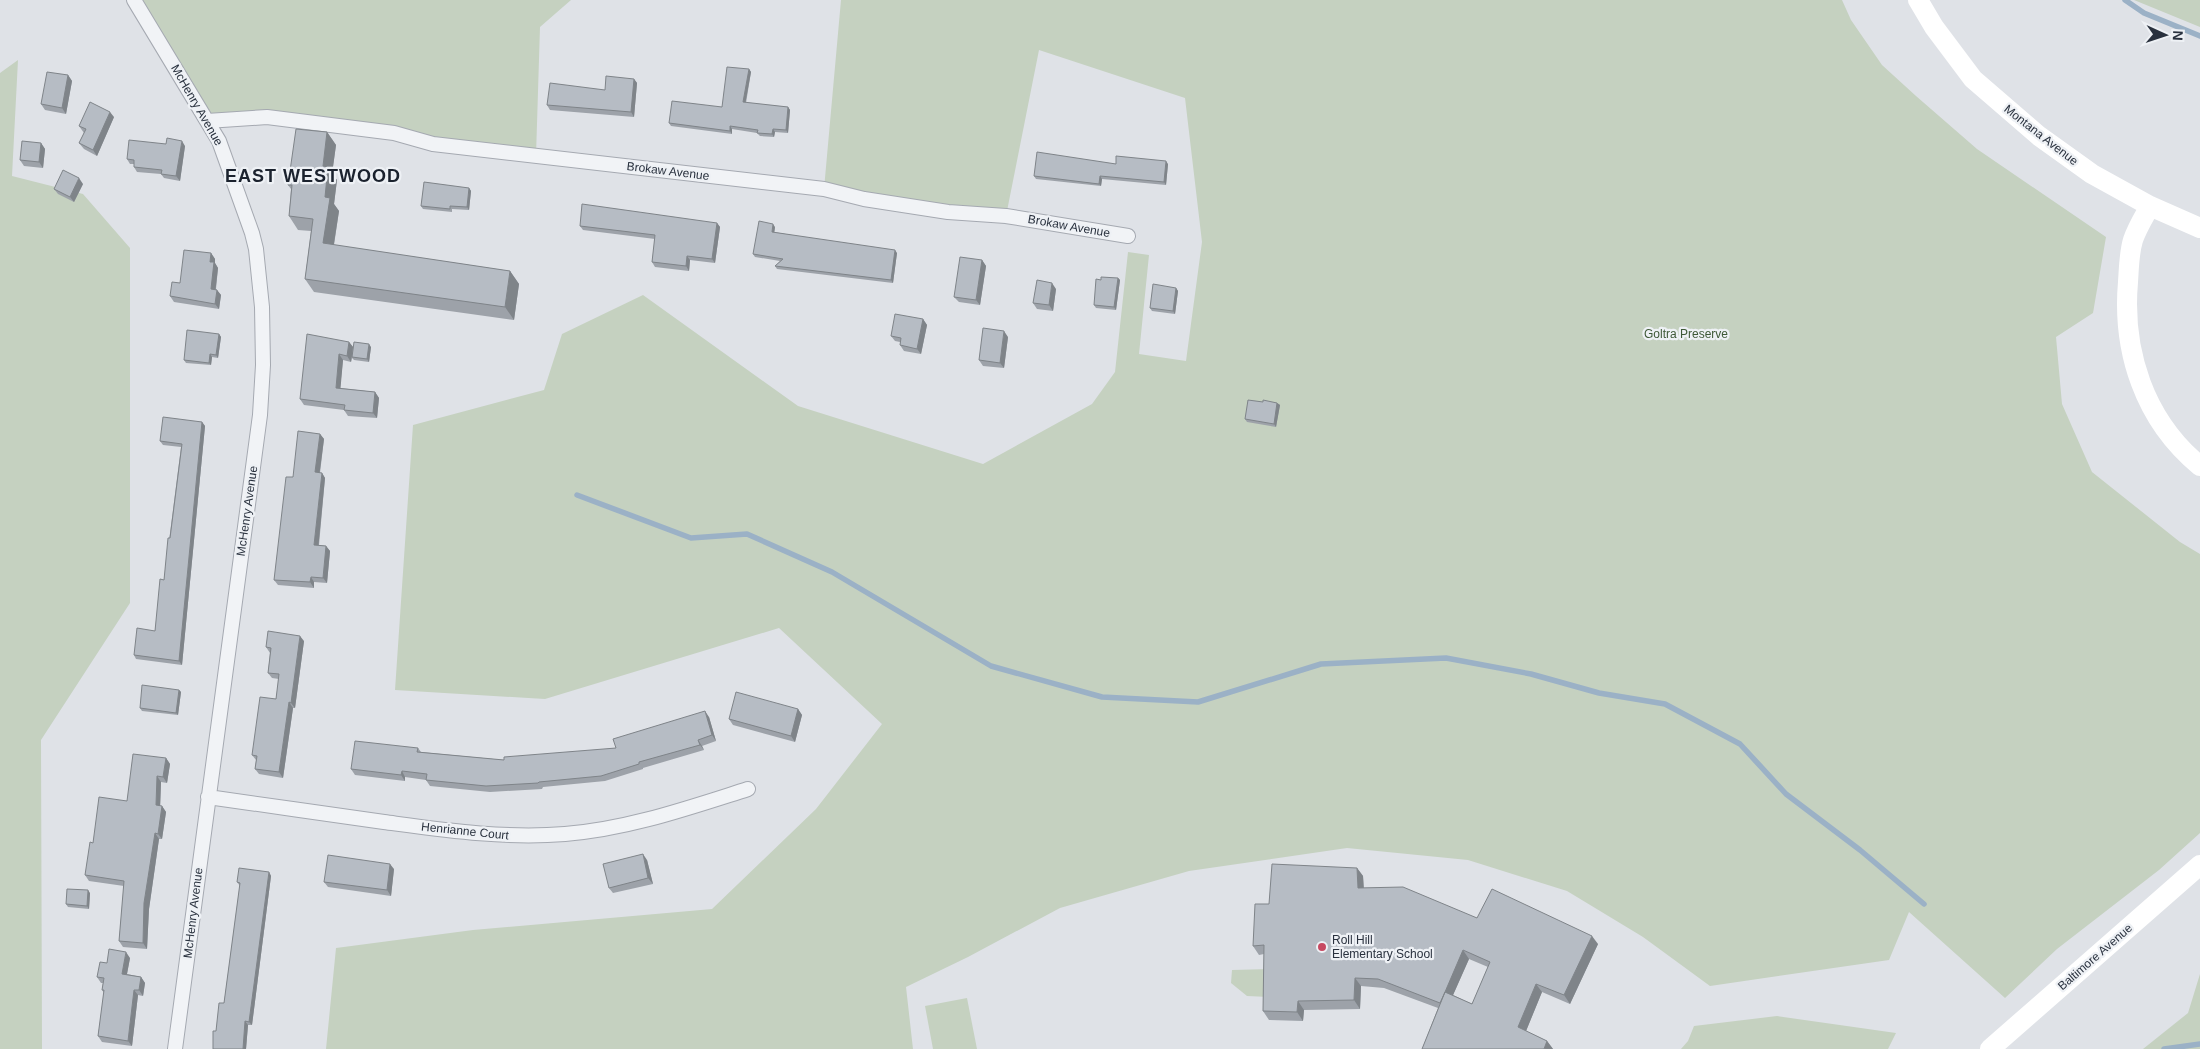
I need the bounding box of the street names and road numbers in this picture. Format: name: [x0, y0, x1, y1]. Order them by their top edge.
street label: McHenry Avenue: [168, 62, 226, 148]
street label: Montana Avenue: [2001, 102, 2081, 168]
street label: Brokaw Avenue: [626, 159, 710, 183]
street label: Brokaw Avenue: [1027, 212, 1111, 240]
street label: McHenry Avenue: [234, 465, 260, 557]
street label: Henrianne Court: [420, 819, 510, 843]
street label: McHenry Avenue: [180, 867, 206, 959]
street label: Baltimore Avenue: [2055, 921, 2135, 993]

